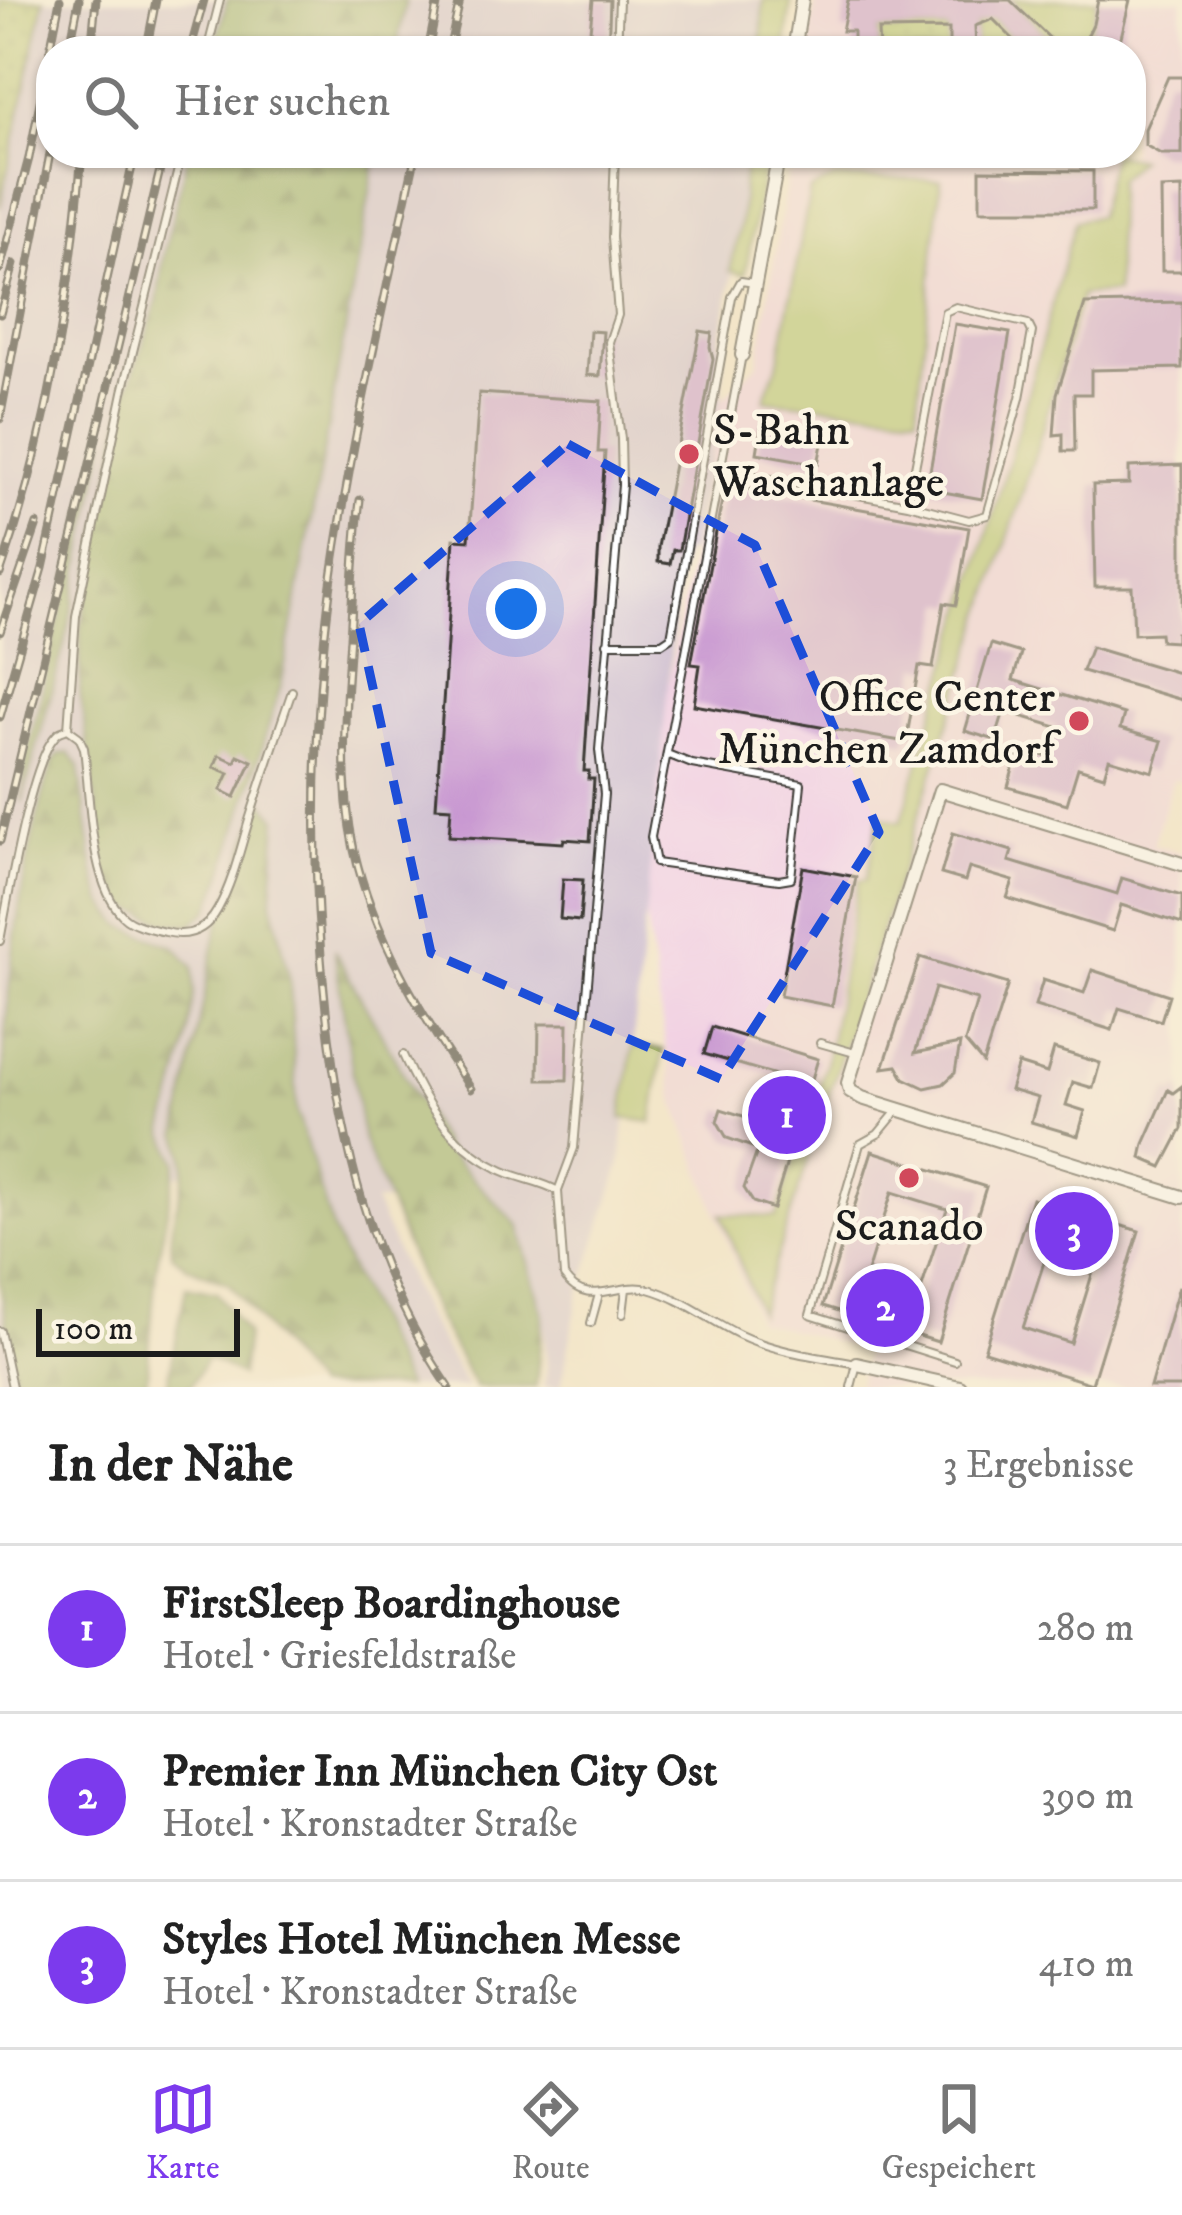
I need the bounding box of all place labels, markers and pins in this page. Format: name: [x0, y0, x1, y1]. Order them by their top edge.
place label: S-Bahn Waschanlage: [712, 403, 944, 511]
marker: S-Bahn Waschanlage: [676, 441, 702, 467]
place label: Office Center München Zamdorf: [718, 670, 1062, 778]
marker: Office Center München Zamdorf: [1066, 708, 1092, 734]
pin: 1: [748, 1070, 826, 1160]
marker: Scanado: [896, 1165, 922, 1191]
pin: 3: [1035, 1186, 1113, 1276]
place label: Scanado: [834, 1199, 984, 1255]
pin: 2: [846, 1263, 924, 1353]

